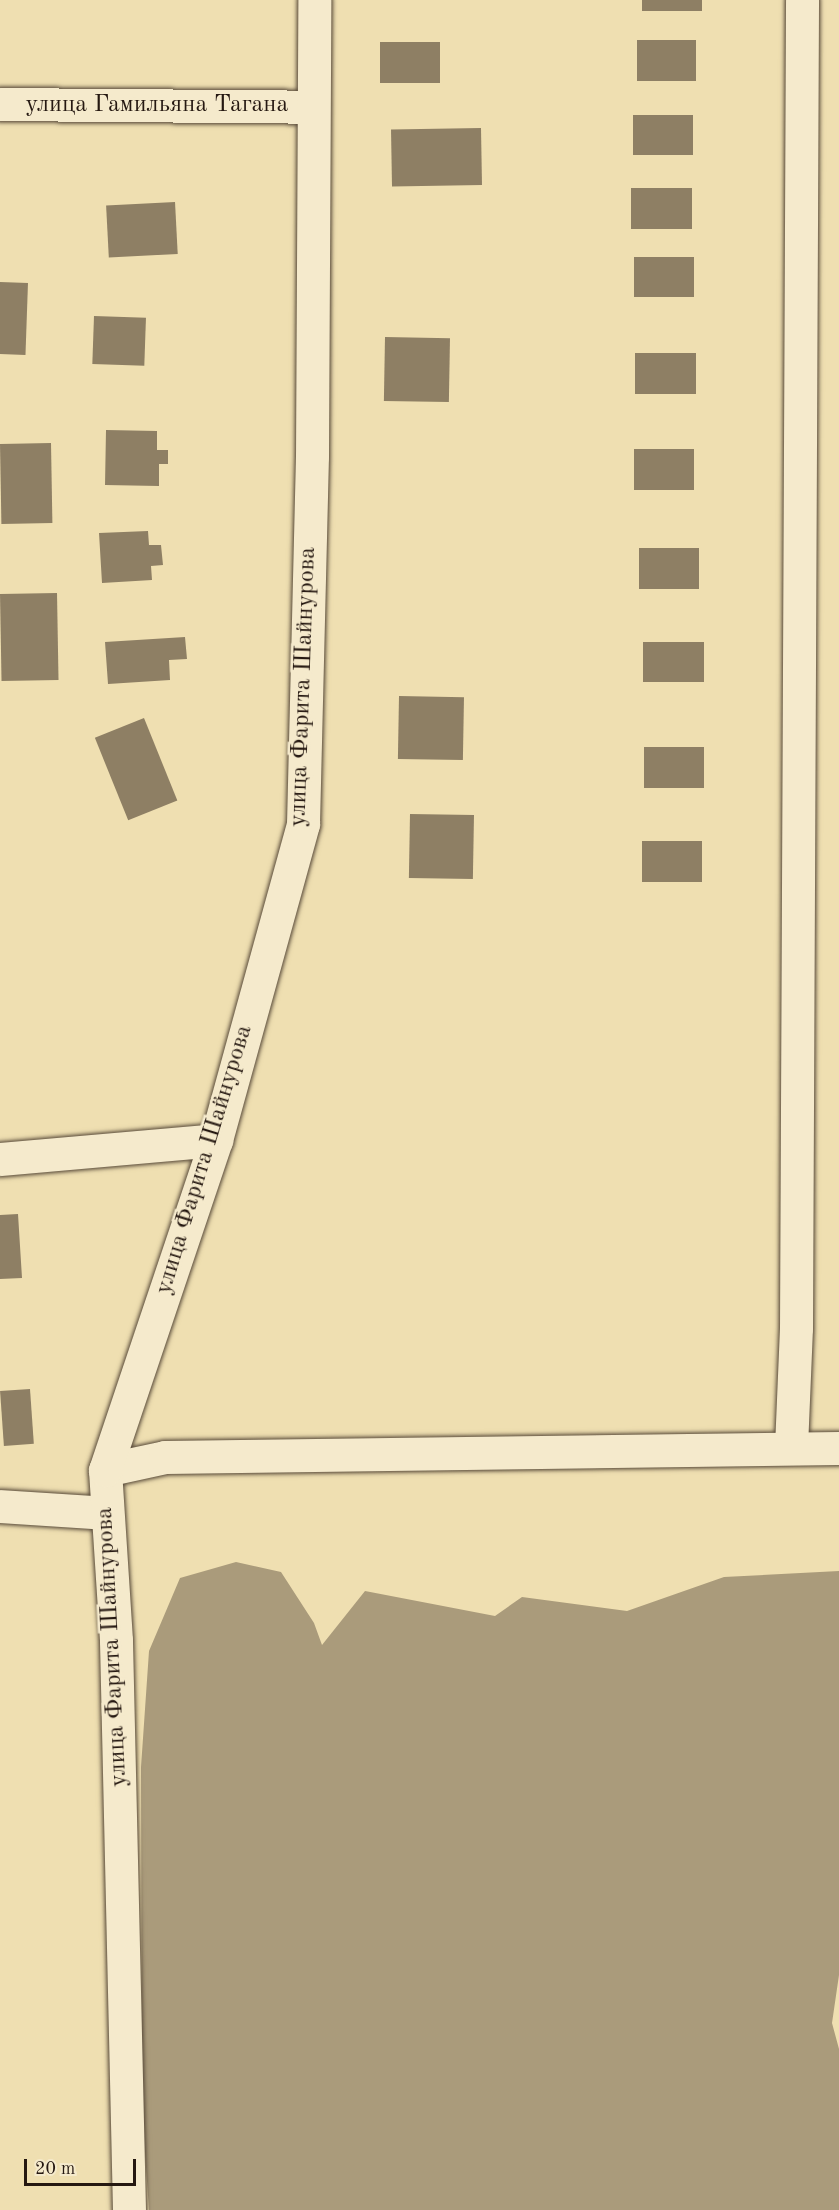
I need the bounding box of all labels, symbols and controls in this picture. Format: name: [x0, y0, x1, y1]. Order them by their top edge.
street label: улица Гамильяна Тагана: [26, 92, 288, 120]
street label: улица Фарита Шайнурова: [285, 546, 323, 828]
street label: улица Фарита Шайнурова: [150, 1022, 260, 1298]
street label: улица Фарита Шайнурова: [91, 1506, 135, 1788]
scale bar: [27, 2147, 140, 2185]
text: 20 m: [35, 2160, 75, 2178]

